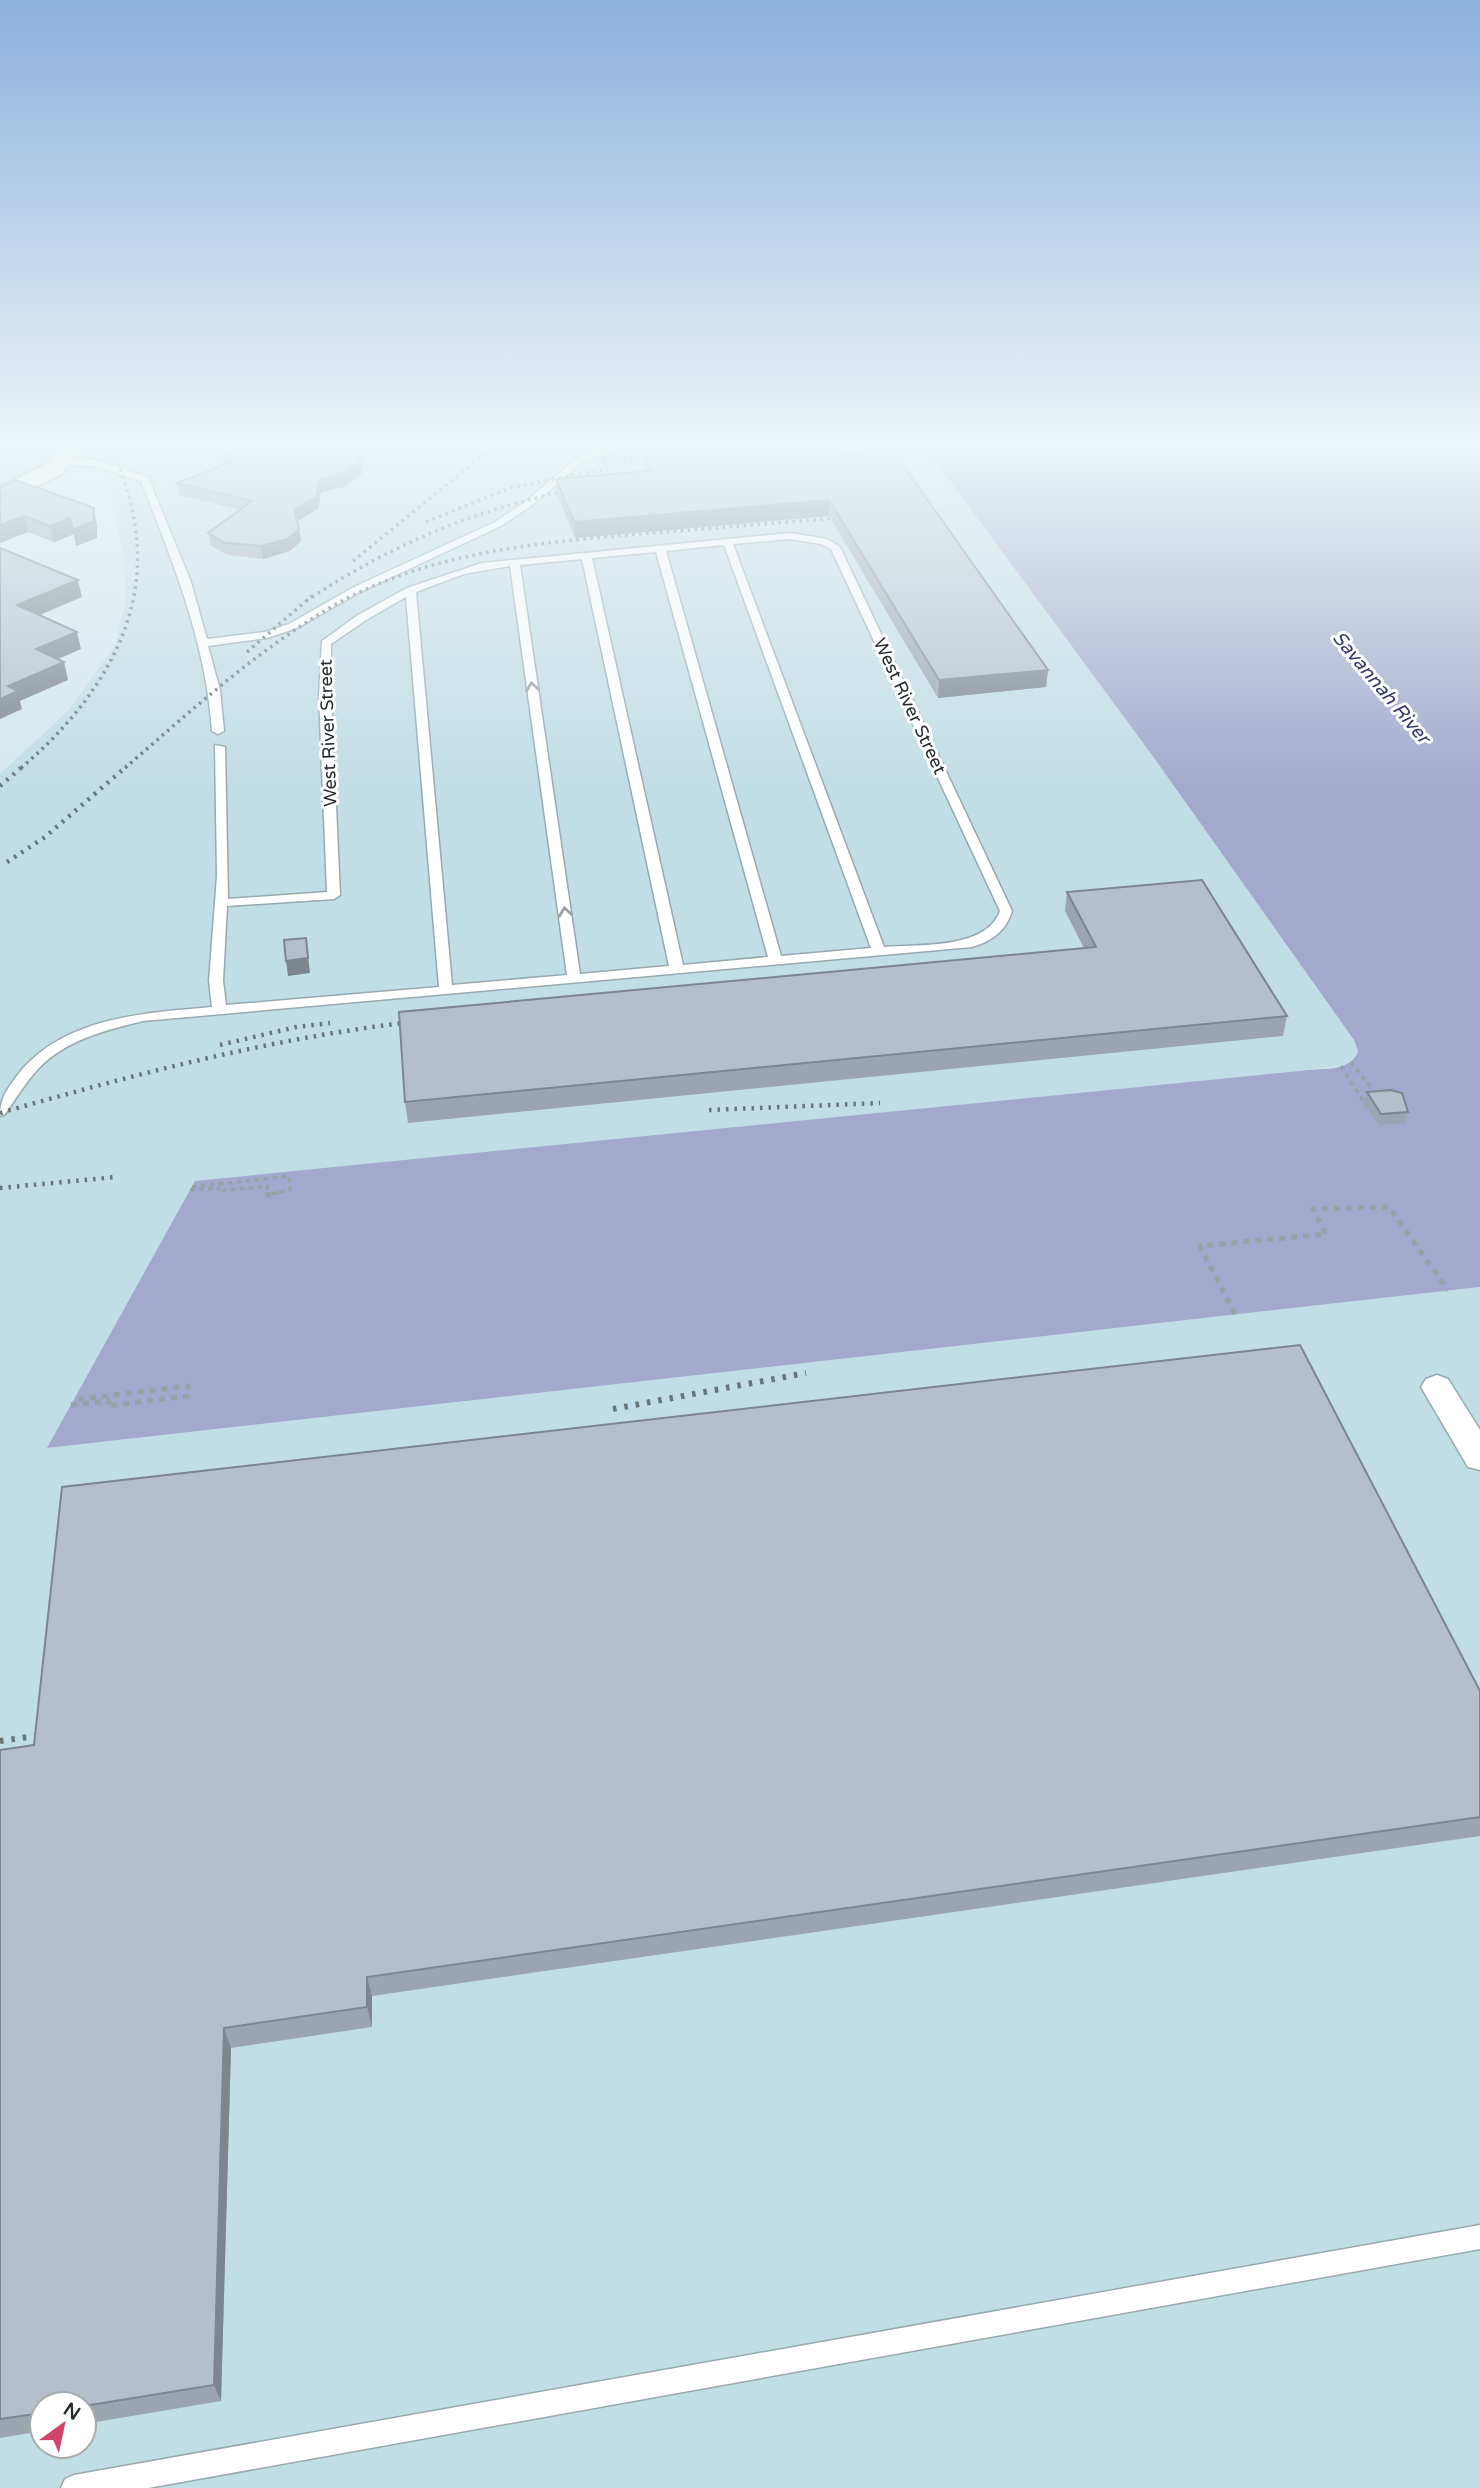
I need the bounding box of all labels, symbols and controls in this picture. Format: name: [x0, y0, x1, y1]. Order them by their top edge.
water label: Savannah River: [1328, 627, 1436, 750]
street label: West River Street: [869, 634, 951, 778]
street label: West River Street: [314, 659, 342, 807]
one-way arrow: [525, 681, 540, 693]
one-way arrow: [557, 906, 572, 918]
north arrow: [28, 2390, 98, 2460]
text: N: [59, 2398, 84, 2425]

